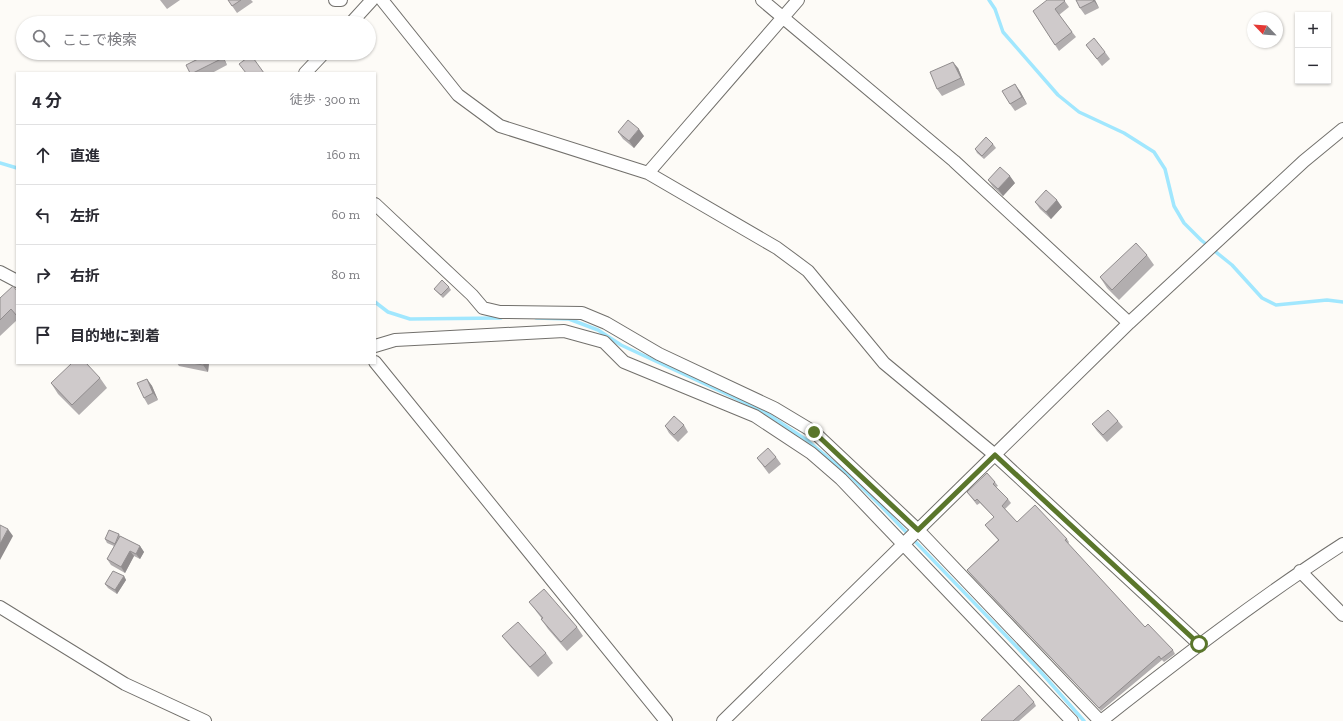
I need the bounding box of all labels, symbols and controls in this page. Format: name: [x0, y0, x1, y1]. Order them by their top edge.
north arrow: [1247, 12, 1283, 48]
map controls: [1295, 12, 1331, 84]
button: +: [1295, 12, 1331, 48]
search box: [16, 16, 376, 60]
icon: search: [30, 27, 52, 49]
text: ここで検索: [62, 31, 137, 49]
button: −: [1295, 48, 1331, 84]
text: 4 分: [32, 90, 62, 110]
text: 徒歩 · 300 m: [290, 92, 360, 107]
icon: ahead: [32, 144, 54, 166]
text: 直進: [70, 147, 100, 165]
text: 160 m: [326, 147, 360, 162]
icon: left: [32, 204, 54, 226]
text: 左折: [70, 207, 100, 225]
text: 60 m: [331, 207, 360, 222]
icon: right: [32, 264, 54, 286]
text: 右折: [70, 267, 100, 285]
text: 80 m: [331, 267, 360, 282]
icon: arrive: [32, 324, 54, 346]
text: 目的地に到着: [70, 327, 160, 345]
route end: [805, 423, 823, 441]
route start: [1190, 635, 1208, 653]

